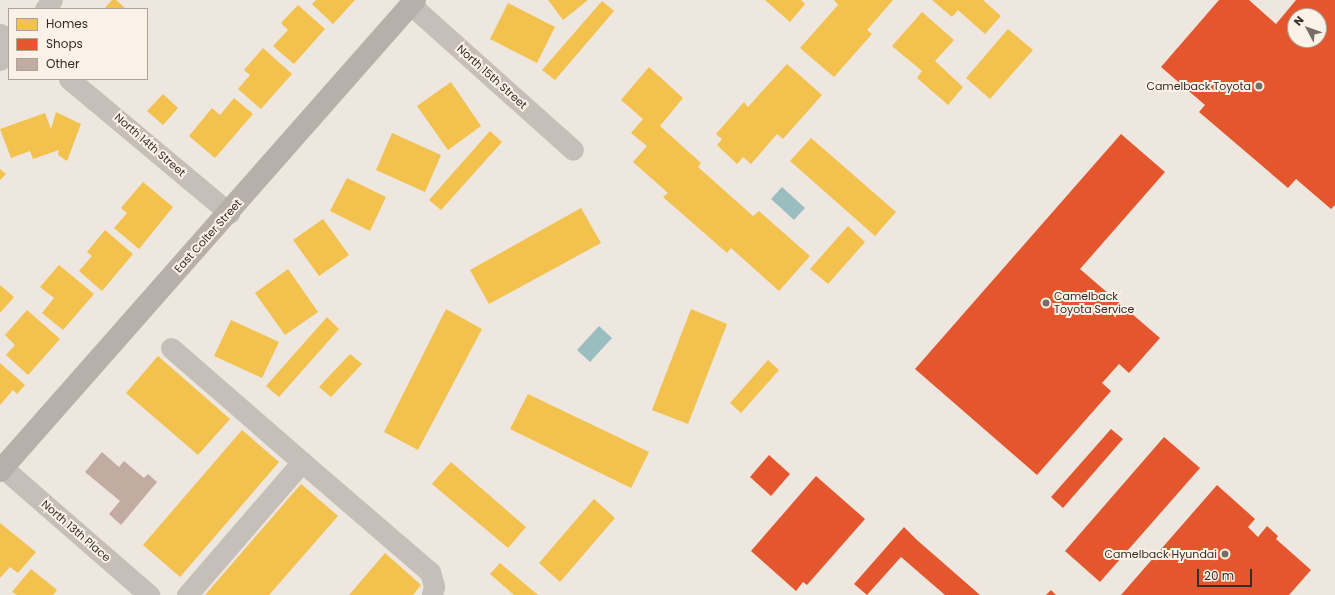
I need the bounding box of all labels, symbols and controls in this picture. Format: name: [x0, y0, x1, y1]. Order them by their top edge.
legend: [8, 8, 148, 80]
north arrow: [1287, 8, 1327, 48]
text: N: [1290, 12, 1307, 29]
text: Homes: [46, 15, 88, 32]
text: Shops: [46, 35, 83, 52]
street label: North 15th Street: [454, 42, 530, 112]
text: Other: [46, 55, 79, 72]
place label: Camelback Toyota: [1146, 79, 1251, 93]
marker: Camelback Toyota: [1254, 81, 1264, 91]
street label: North 14th Street: [112, 111, 188, 179]
street label: East Colter Street: [172, 197, 244, 275]
place label: Camelback Toyota Service: [1054, 290, 1134, 316]
marker: Camelback Toyota Service: [1041, 298, 1051, 308]
street label: North 13th Place: [39, 498, 113, 564]
place label: Camelback Hyundai: [1105, 547, 1217, 561]
marker: Camelback Hyundai: [1220, 549, 1230, 559]
scale bar: [1199, 561, 1254, 587]
text: 20 m: [1204, 567, 1234, 584]

